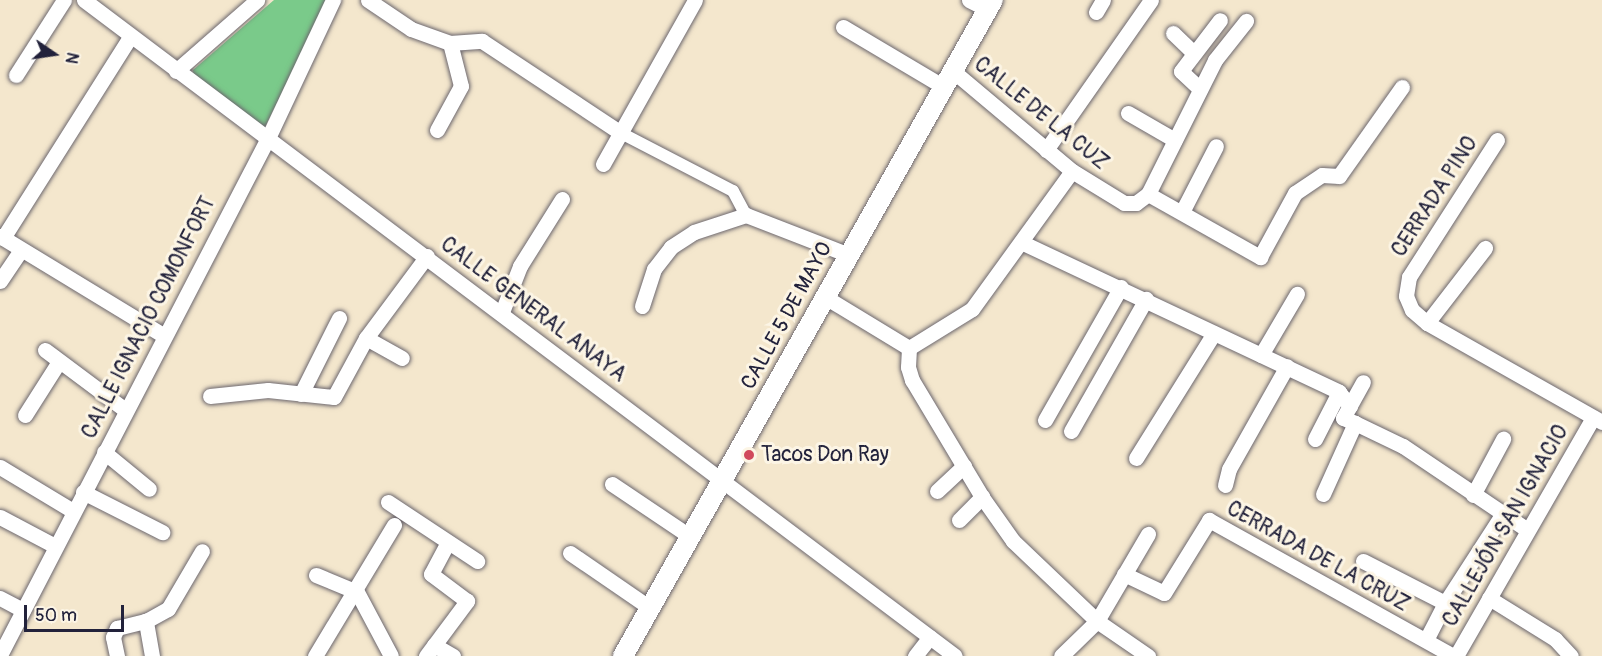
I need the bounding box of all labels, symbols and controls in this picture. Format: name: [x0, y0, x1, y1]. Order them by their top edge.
north arrow: [24, 24, 84, 84]
text: N: [61, 51, 83, 66]
street label: CALLE DE LA CUZ: [969, 52, 1113, 176]
street label: CERRADA PINO: [1387, 132, 1483, 262]
street label: CALLE IGNACIO COMONFORT: [77, 193, 221, 443]
street label: CALLE GENERAL ANAYA: [435, 232, 631, 388]
street label: CALLE 5 DE MAYO: [736, 238, 838, 394]
street label: CALLEJÓN SAN IGNACIO: [1438, 421, 1574, 631]
place label: Tacos Don Ray: [761, 442, 889, 468]
marker: Tacos Don Ray: [742, 448, 756, 462]
street label: CERRADA DE LA CRUZ: [1222, 496, 1414, 618]
scale bar: [27, 593, 128, 631]
text: 50 m: [35, 604, 77, 627]

